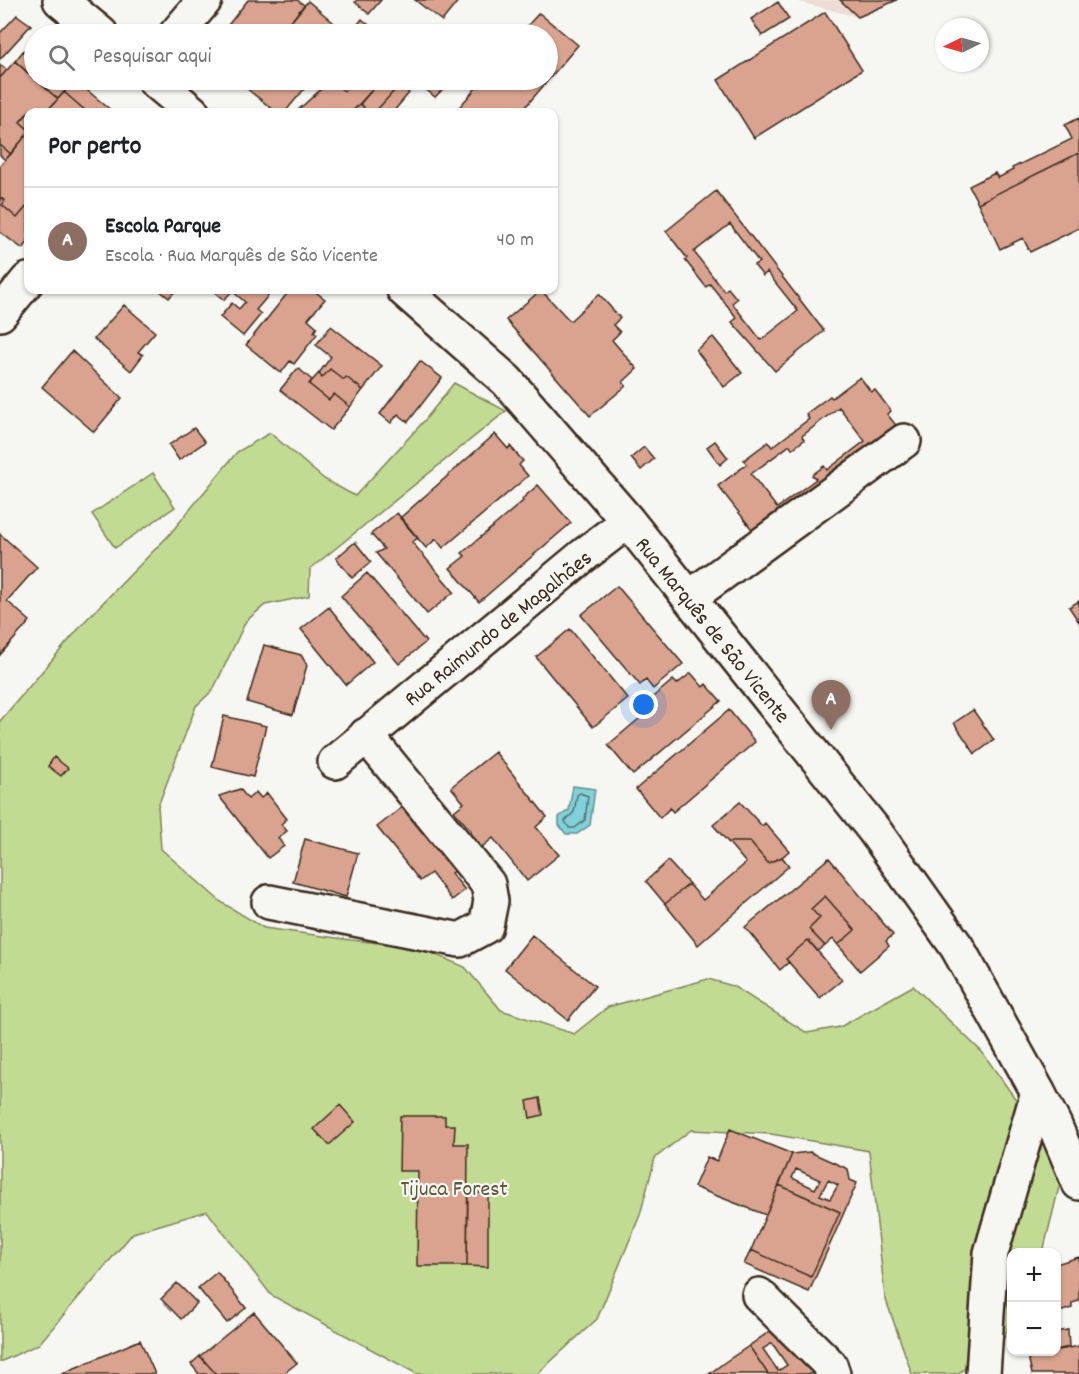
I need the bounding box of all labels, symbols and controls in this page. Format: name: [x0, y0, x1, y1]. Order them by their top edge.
north arrow: [935, 18, 989, 72]
search box: [24, 24, 558, 90]
icon: search: [45, 41, 78, 74]
text: Pesquisar aqui: [93, 42, 212, 73]
text: Por perto: [48, 129, 141, 166]
text: Escola Parque: [105, 212, 221, 243]
text: A: [62, 227, 73, 255]
text: 40 m: [496, 227, 534, 255]
text: Escola · Rua Marquês de São Vicente: [105, 243, 378, 271]
street label: Rua Marquês de São Vicente: [626, 531, 796, 731]
street label: Rua Raimundo de Magalhães: [399, 544, 600, 715]
pin: A: [812, 680, 850, 730]
your location: [629, 690, 658, 719]
park label: Tijuca Forest: [400, 1175, 508, 1206]
map controls: [1007, 1248, 1061, 1356]
button: +: [1007, 1248, 1061, 1302]
button: −: [1007, 1302, 1061, 1356]

